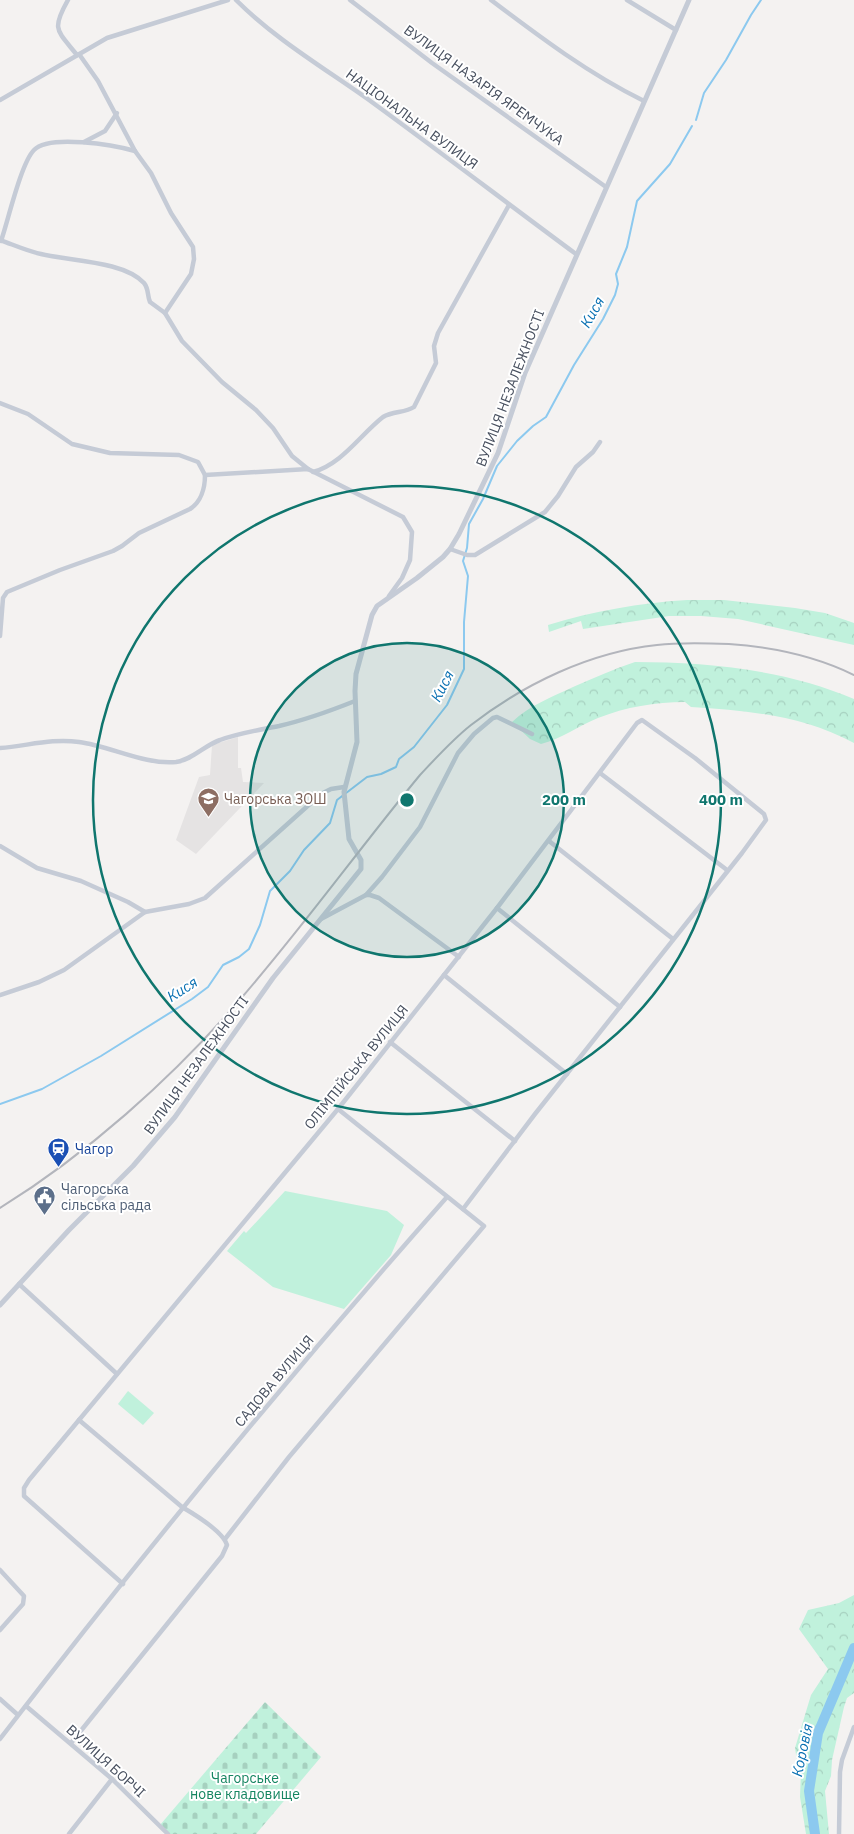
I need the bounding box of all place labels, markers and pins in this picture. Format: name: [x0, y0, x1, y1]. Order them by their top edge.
school or university icon: Чагорська ЗОШ: [196, 787, 220, 818]
place label: Чагорська ЗОШ: [224, 790, 327, 808]
centre of rings: [398, 791, 416, 809]
station icon: Чагор: [47, 1137, 71, 1168]
place label: Чагор: [75, 1140, 113, 1158]
place label: Чагорська сільська рада: [61, 1180, 152, 1214]
public building icon: Чагорська сільська рада: [33, 1185, 57, 1216]

